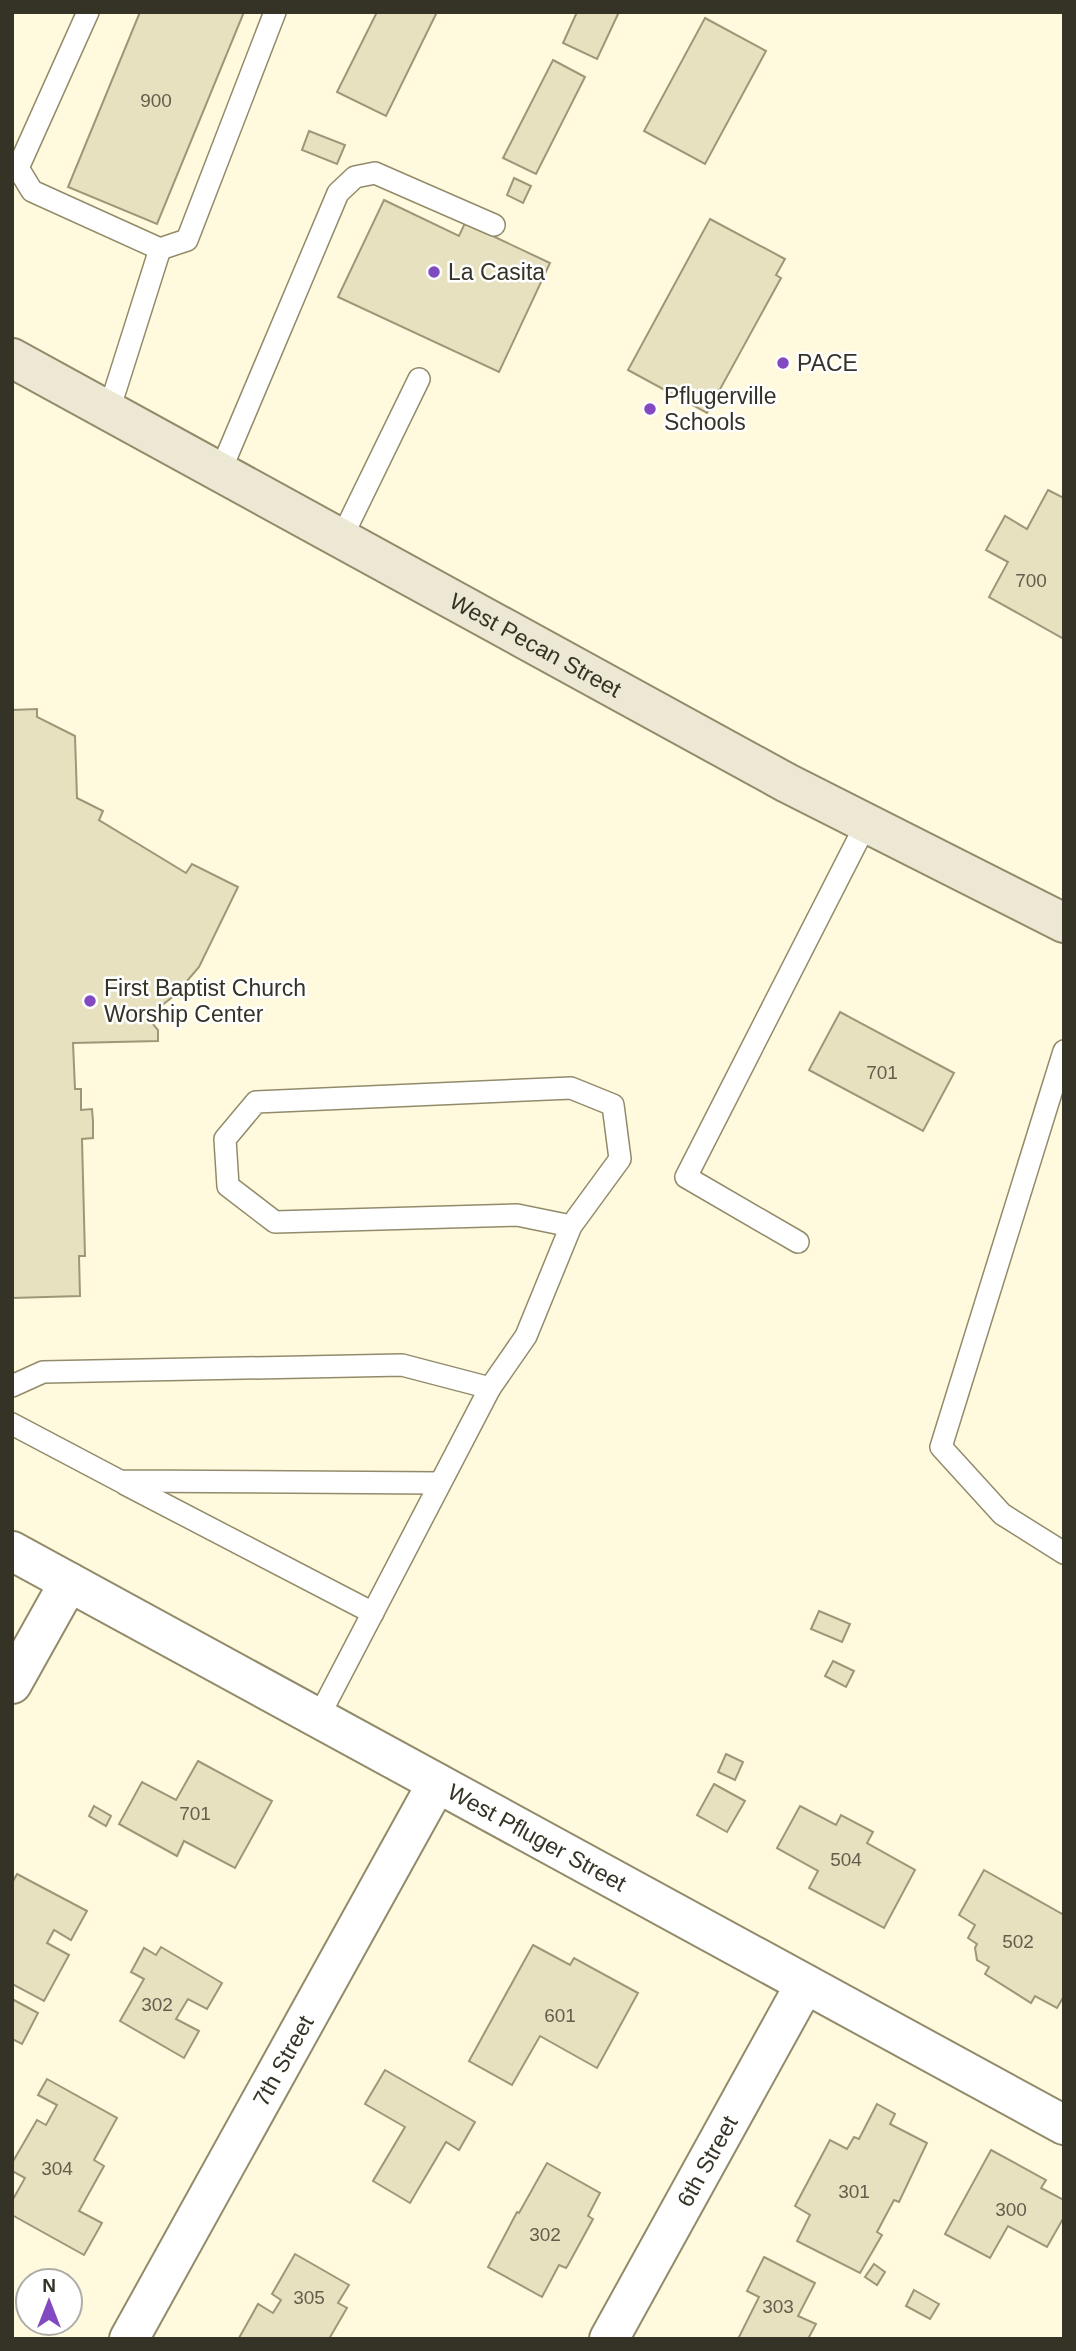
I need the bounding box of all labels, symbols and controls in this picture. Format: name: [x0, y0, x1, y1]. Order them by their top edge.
house number: 900: [140, 90, 172, 111]
place label: La Casita: [448, 259, 545, 285]
marker: La Casita: [426, 264, 442, 280]
place label: PACE: [797, 350, 858, 376]
marker: PACE: [775, 355, 791, 371]
place label: Pflugerville Schools: [664, 383, 777, 435]
marker: Pflugerville Schools: [642, 401, 658, 417]
house number: 700: [1015, 570, 1047, 591]
street label: West Pecan Street: [445, 588, 626, 703]
place label: First Baptist Church Worship Center: [104, 975, 306, 1027]
marker: First Baptist Church Worship Center: [82, 993, 98, 1009]
house number: 701: [866, 1062, 898, 1083]
street label: West Pfluger Street: [443, 1778, 631, 1897]
house number: 701: [179, 1803, 211, 1824]
house number: 504: [830, 1849, 862, 1870]
house number: 502: [1002, 1931, 1034, 1952]
house number: 302: [141, 1994, 173, 2015]
house number: 601: [544, 2005, 576, 2026]
street label: 7th Street: [248, 2010, 319, 2111]
street label: 6th Street: [672, 2111, 743, 2211]
house number: 304: [41, 2158, 73, 2179]
house number: 301: [838, 2181, 870, 2202]
house number: 300: [995, 2199, 1027, 2220]
house number: 302: [529, 2224, 561, 2245]
north arrow: [14, 2267, 84, 2337]
text: N: [42, 2275, 56, 2296]
house number: 305: [293, 2287, 325, 2308]
house number: 303: [762, 2296, 794, 2317]

